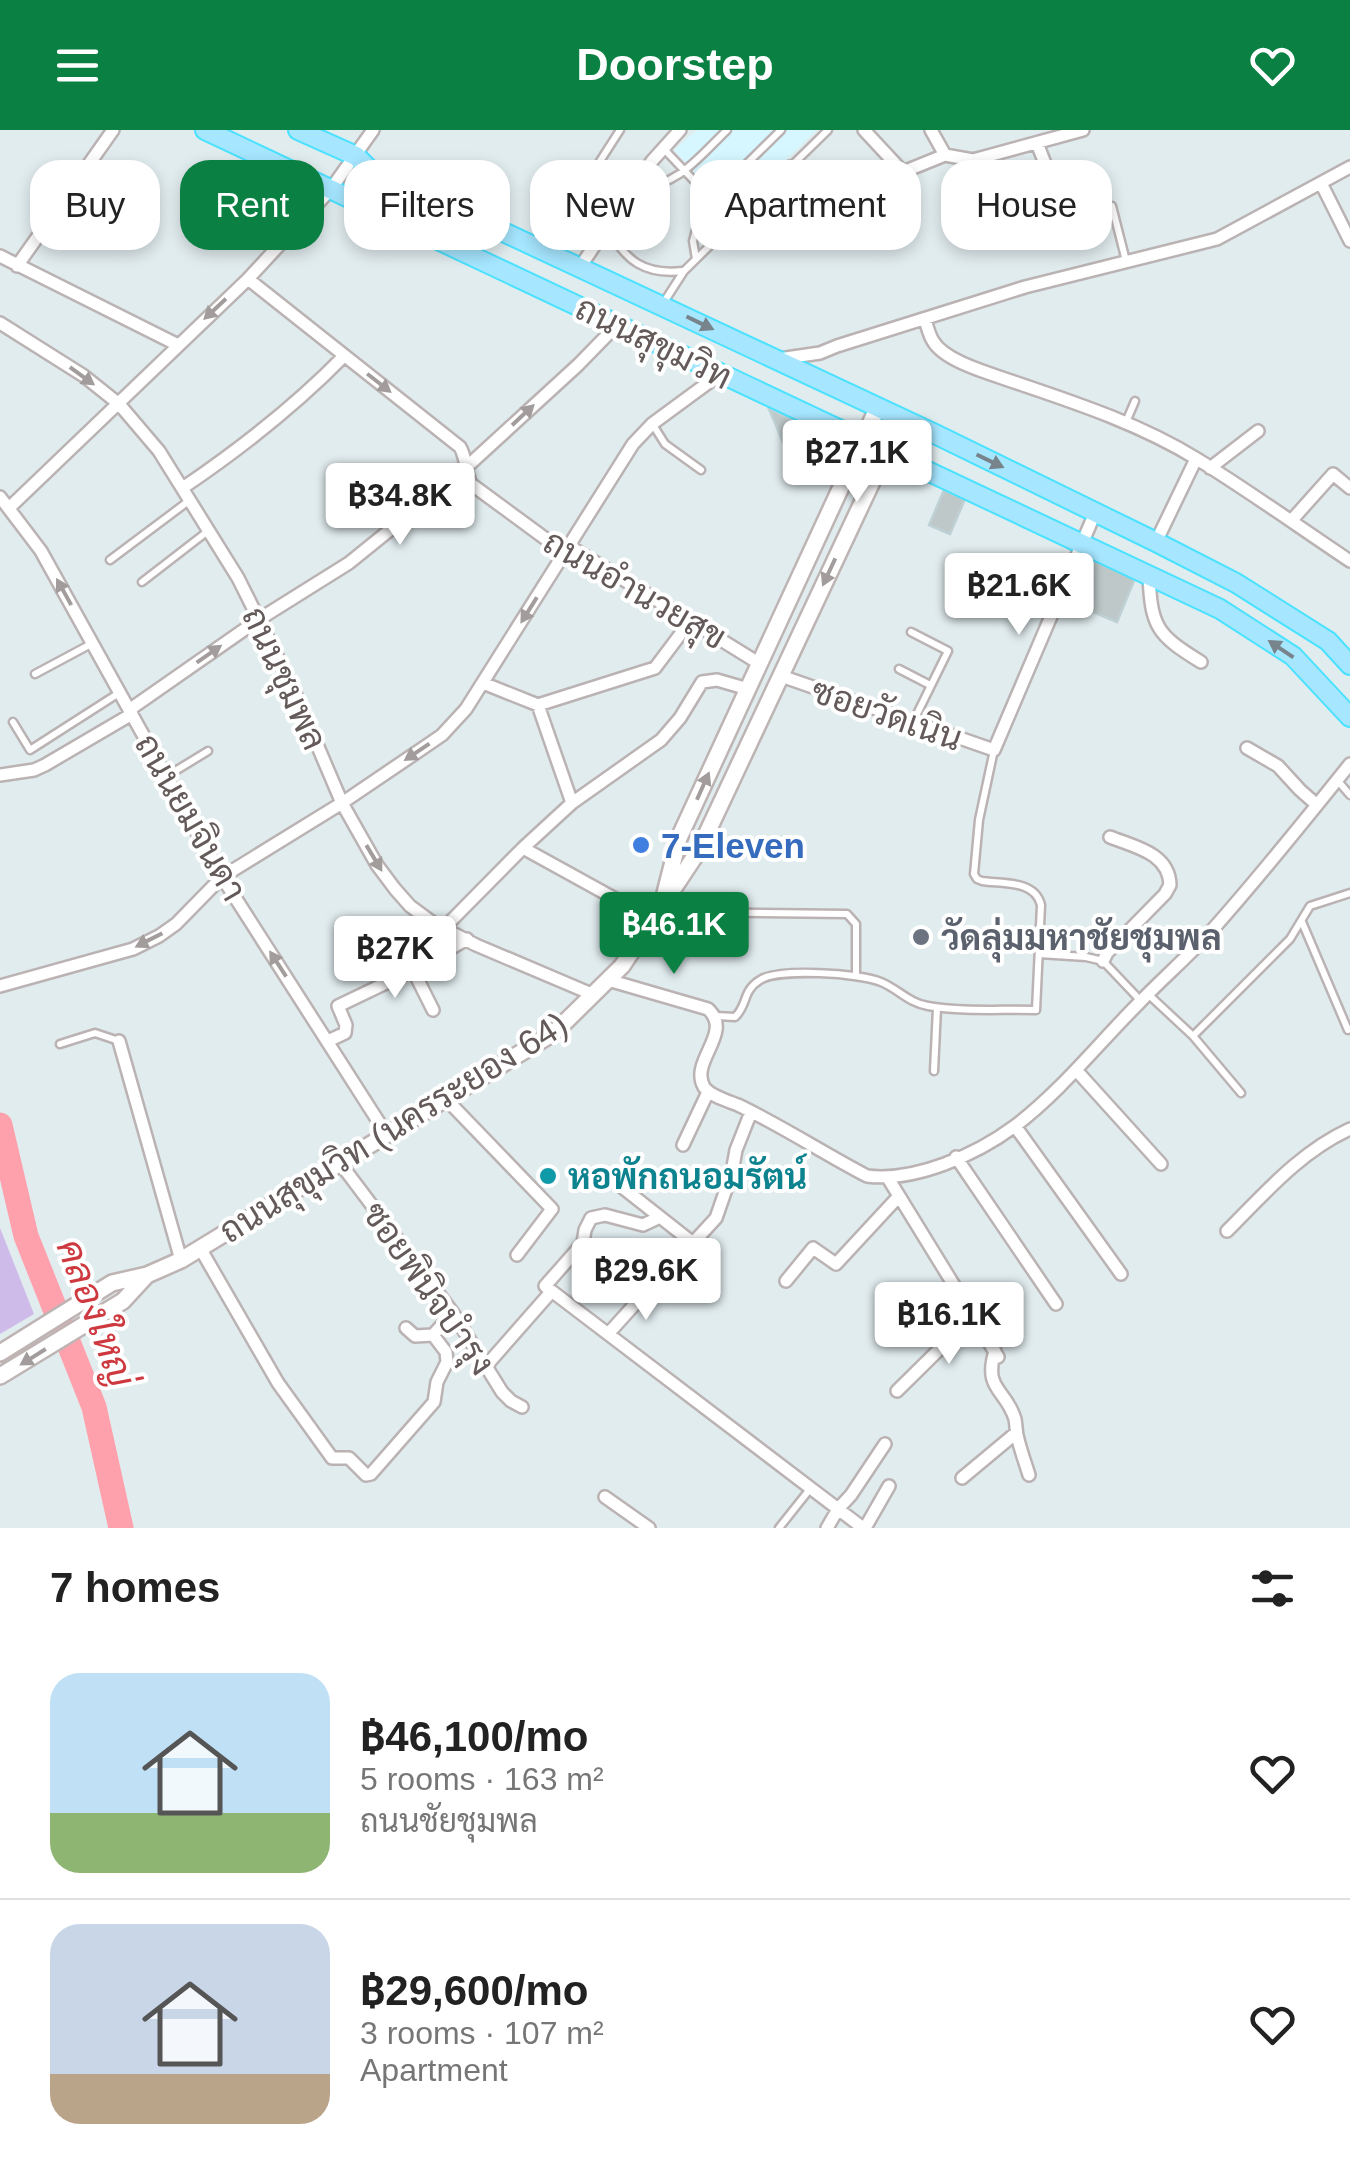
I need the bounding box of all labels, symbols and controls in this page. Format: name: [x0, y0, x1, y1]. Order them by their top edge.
icon: menu: [50, 38, 105, 93]
icon: heart: [1245, 38, 1300, 93]
text: Doorstep: [576, 39, 774, 90]
chip: Buy: [30, 160, 160, 250]
chip: Rent: [180, 160, 324, 250]
chip: Filters: [344, 160, 510, 250]
chip: New: [530, 160, 670, 250]
chip: Apartment: [690, 160, 921, 250]
chip: House: [941, 160, 1112, 250]
street label: ถนนสุขุมวิท: [568, 288, 738, 401]
one-way arrow: [204, 297, 228, 320]
one-way arrow: [686, 315, 715, 332]
one-way arrow: [69, 366, 95, 385]
one-way arrow: [366, 372, 391, 393]
one-way arrow: [510, 405, 535, 427]
pin: ฿27.1K: [776, 420, 938, 505]
text: ฿27.1K: [805, 434, 909, 470]
one-way arrow: [976, 452, 1005, 469]
pin: ฿34.8K: [319, 463, 481, 548]
text: ฿34.8K: [348, 477, 452, 513]
street label: ถนนอำนวยสุข: [535, 521, 733, 661]
pin: ฿21.6K: [938, 553, 1100, 638]
one-way arrow: [821, 557, 838, 586]
text: ฿21.6K: [967, 567, 1071, 603]
one-way arrow: [55, 578, 73, 606]
one-way arrow: [520, 596, 539, 623]
street label: ถนนชุมพล: [230, 600, 335, 758]
one-way arrow: [1267, 640, 1294, 659]
one-way arrow: [196, 645, 222, 664]
street label: ซอยวัดเนิน: [807, 669, 968, 758]
street label: ถนนยมจินดา: [128, 727, 254, 907]
one-way arrow: [403, 743, 430, 761]
one-way arrow: [694, 771, 711, 800]
place label: 7-Eleven: [661, 826, 805, 865]
marker: 7-Eleven: [630, 834, 652, 856]
one-way arrow: [365, 844, 382, 872]
pin: ฿46.1K: [593, 892, 755, 977]
text: ฿46.1K: [622, 906, 726, 942]
pin: ฿27K: [336, 916, 454, 1001]
place label: วัดลุ่มมหาชัยชุมพล: [941, 917, 1222, 963]
marker: วัดลุ่มมหาชัยชุมพล: [910, 926, 932, 948]
text: ฿27K: [356, 930, 434, 966]
one-way arrow: [135, 931, 164, 948]
one-way arrow: [270, 951, 288, 978]
street label: ถนนสุขุมวิท (นครระยอง 64): [212, 1004, 577, 1254]
place label: หอพักถนอมรัตน์: [568, 1153, 808, 1196]
marker: หอพักถนอมรัตน์: [537, 1165, 559, 1187]
street label: ซอยพินิจบำรุง: [351, 1194, 503, 1385]
water label: คลองใหญ่: [47, 1232, 147, 1396]
pin: ฿29.6K: [565, 1238, 727, 1323]
text: ฿29.6K: [594, 1252, 698, 1288]
pin: ฿16.1K: [868, 1282, 1030, 1367]
text: ฿16.1K: [897, 1296, 1001, 1332]
one-way arrow: [19, 1348, 47, 1365]
icon: filters: [1245, 1561, 1300, 1616]
text: 7 homes: [50, 1564, 220, 1611]
icon: home: [130, 1713, 250, 1833]
text: ฿46,100/mo: [360, 1713, 588, 1760]
icon: heart: [1245, 1746, 1300, 1801]
text: 5 rooms · 163 m²: [360, 1761, 604, 1797]
text: ถนนชัยชุมพล: [360, 1803, 538, 1839]
icon: home: [130, 1964, 250, 2084]
text: ฿29,600/mo: [360, 1967, 588, 2014]
icon: heart: [1245, 1997, 1300, 2052]
text: 3 rooms · 107 m²: [360, 2015, 604, 2051]
text: Apartment: [360, 2052, 508, 2088]

